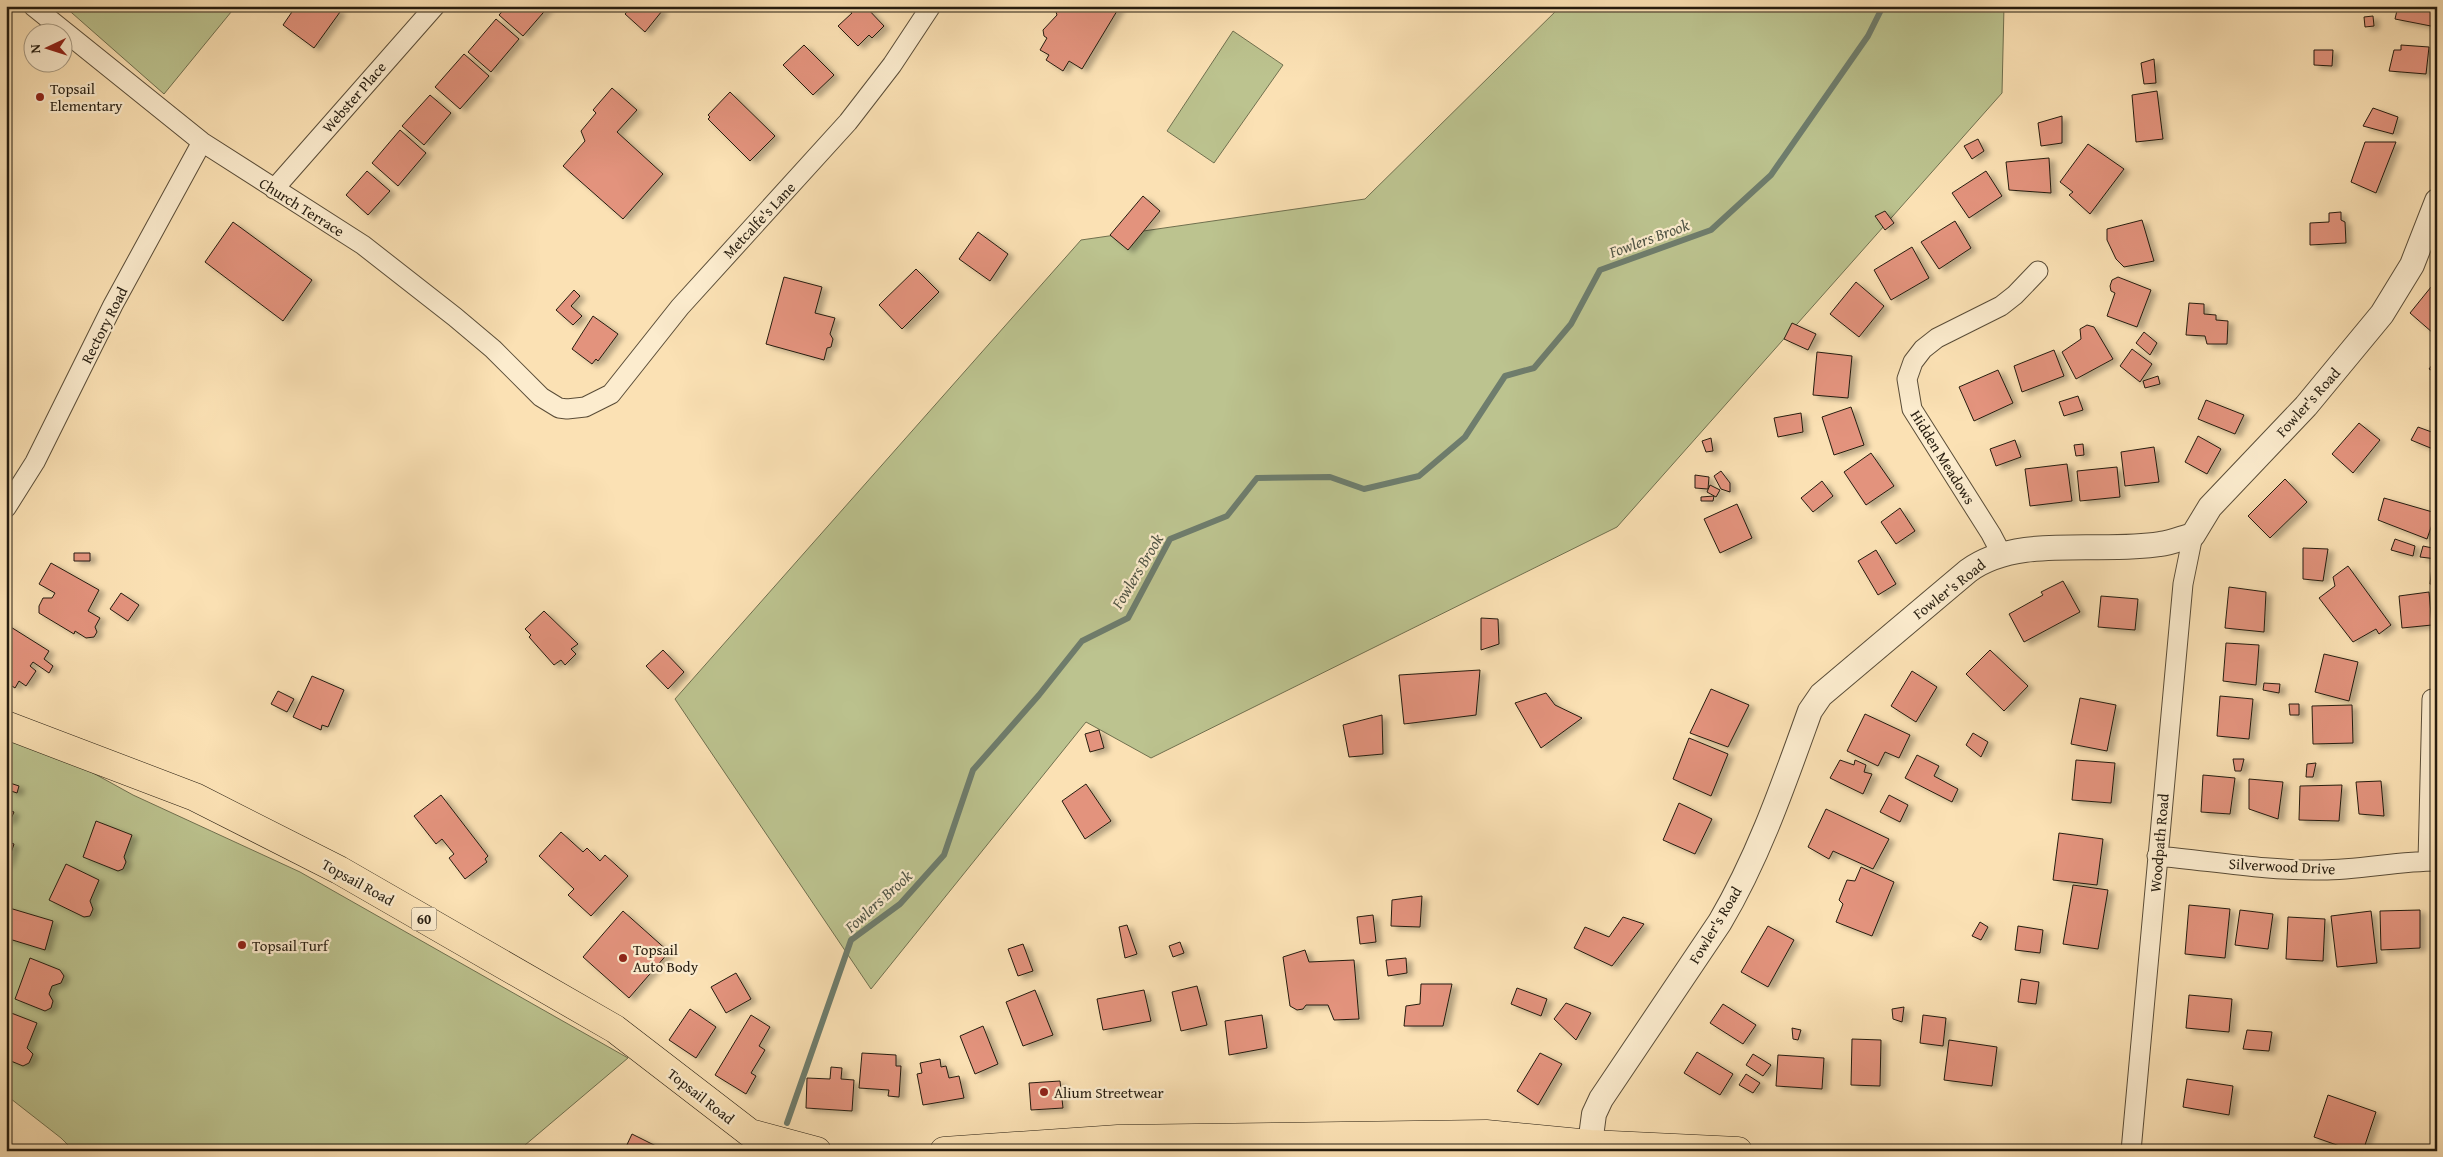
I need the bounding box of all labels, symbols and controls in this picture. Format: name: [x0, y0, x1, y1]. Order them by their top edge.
north arrow: [22, 22, 72, 72]
text: N: [25, 43, 45, 54]
street label: Webster Place: [317, 57, 391, 137]
place label: Topsail Elementary: [50, 78, 123, 116]
marker: Topsail Elementary: [34, 91, 46, 103]
street label: Church Terrace: [255, 172, 349, 242]
street label: Metcalfe's Lane: [718, 177, 800, 263]
water label: Fowlers Brook: [1605, 212, 1693, 264]
street label: Rectory Road: [76, 283, 132, 367]
street label: Fowler's Road: [2271, 363, 2345, 441]
street label: Hidden Meadows: [1906, 406, 1980, 508]
water label: Fowlers Brook: [1105, 528, 1169, 614]
street label: Fowler's Road: [1908, 554, 1990, 624]
street label: Woodpath Road: [2144, 793, 2174, 893]
street label: Topsail Road: [318, 853, 398, 911]
street label: Silverwood Drive: [2228, 853, 2336, 879]
water label: Fowlers Brook: [838, 864, 918, 939]
street label: Fowler's Road: [1684, 882, 1746, 968]
road number: 60: [412, 908, 436, 931]
place label: Topsail Turf: [252, 935, 330, 956]
marker: Topsail Turf: [236, 939, 248, 951]
place label: Topsail Auto Body: [633, 939, 699, 977]
marker: Topsail Auto Body: [617, 952, 629, 964]
street label: Topsail Road: [663, 1063, 739, 1129]
place label: Alium Streetwear: [1054, 1082, 1164, 1103]
marker: Alium Streetwear: [1038, 1086, 1050, 1098]

